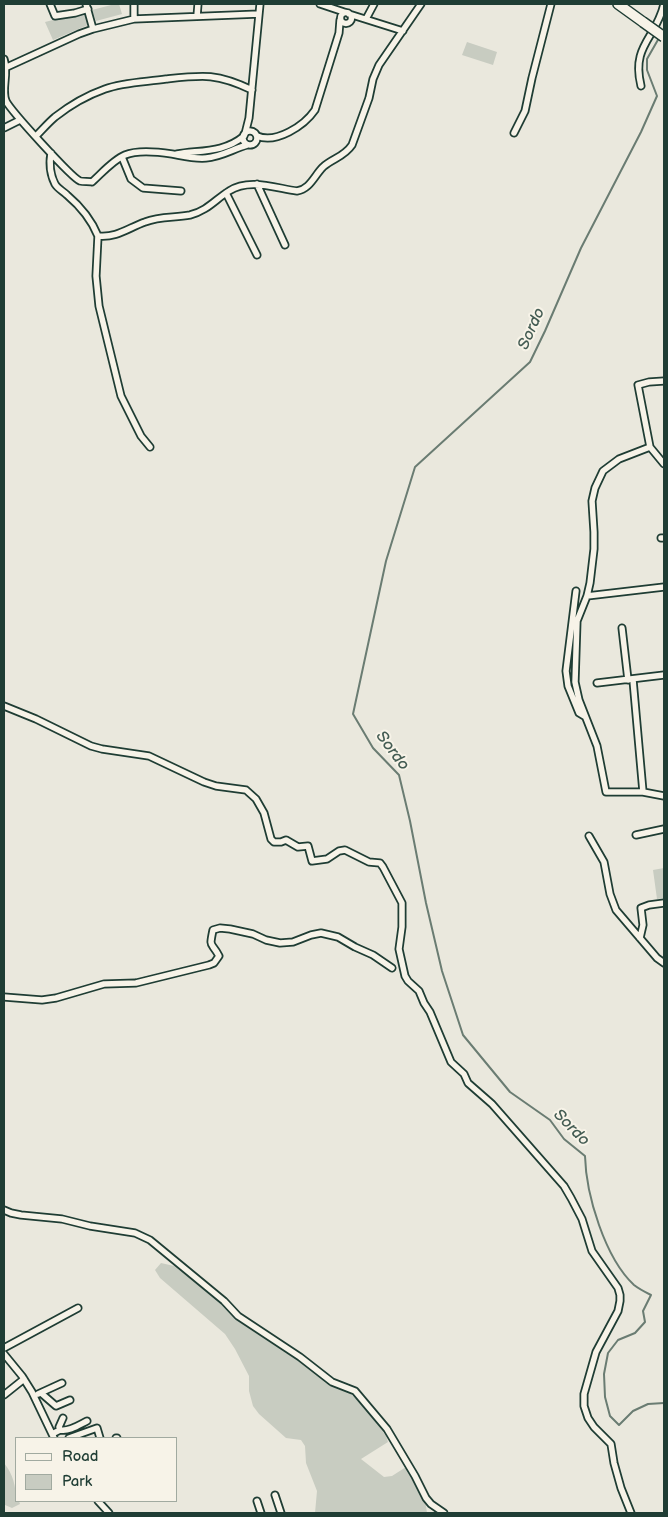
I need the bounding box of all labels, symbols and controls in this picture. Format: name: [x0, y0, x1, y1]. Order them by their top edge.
water label: Sordo: [514, 305, 550, 353]
water label: Sordo: [371, 728, 413, 774]
water label: Sordo: [549, 1106, 593, 1150]
legend: [15, 1437, 178, 1502]
text: Road: [62, 1447, 98, 1466]
text: Park: [62, 1472, 92, 1491]

